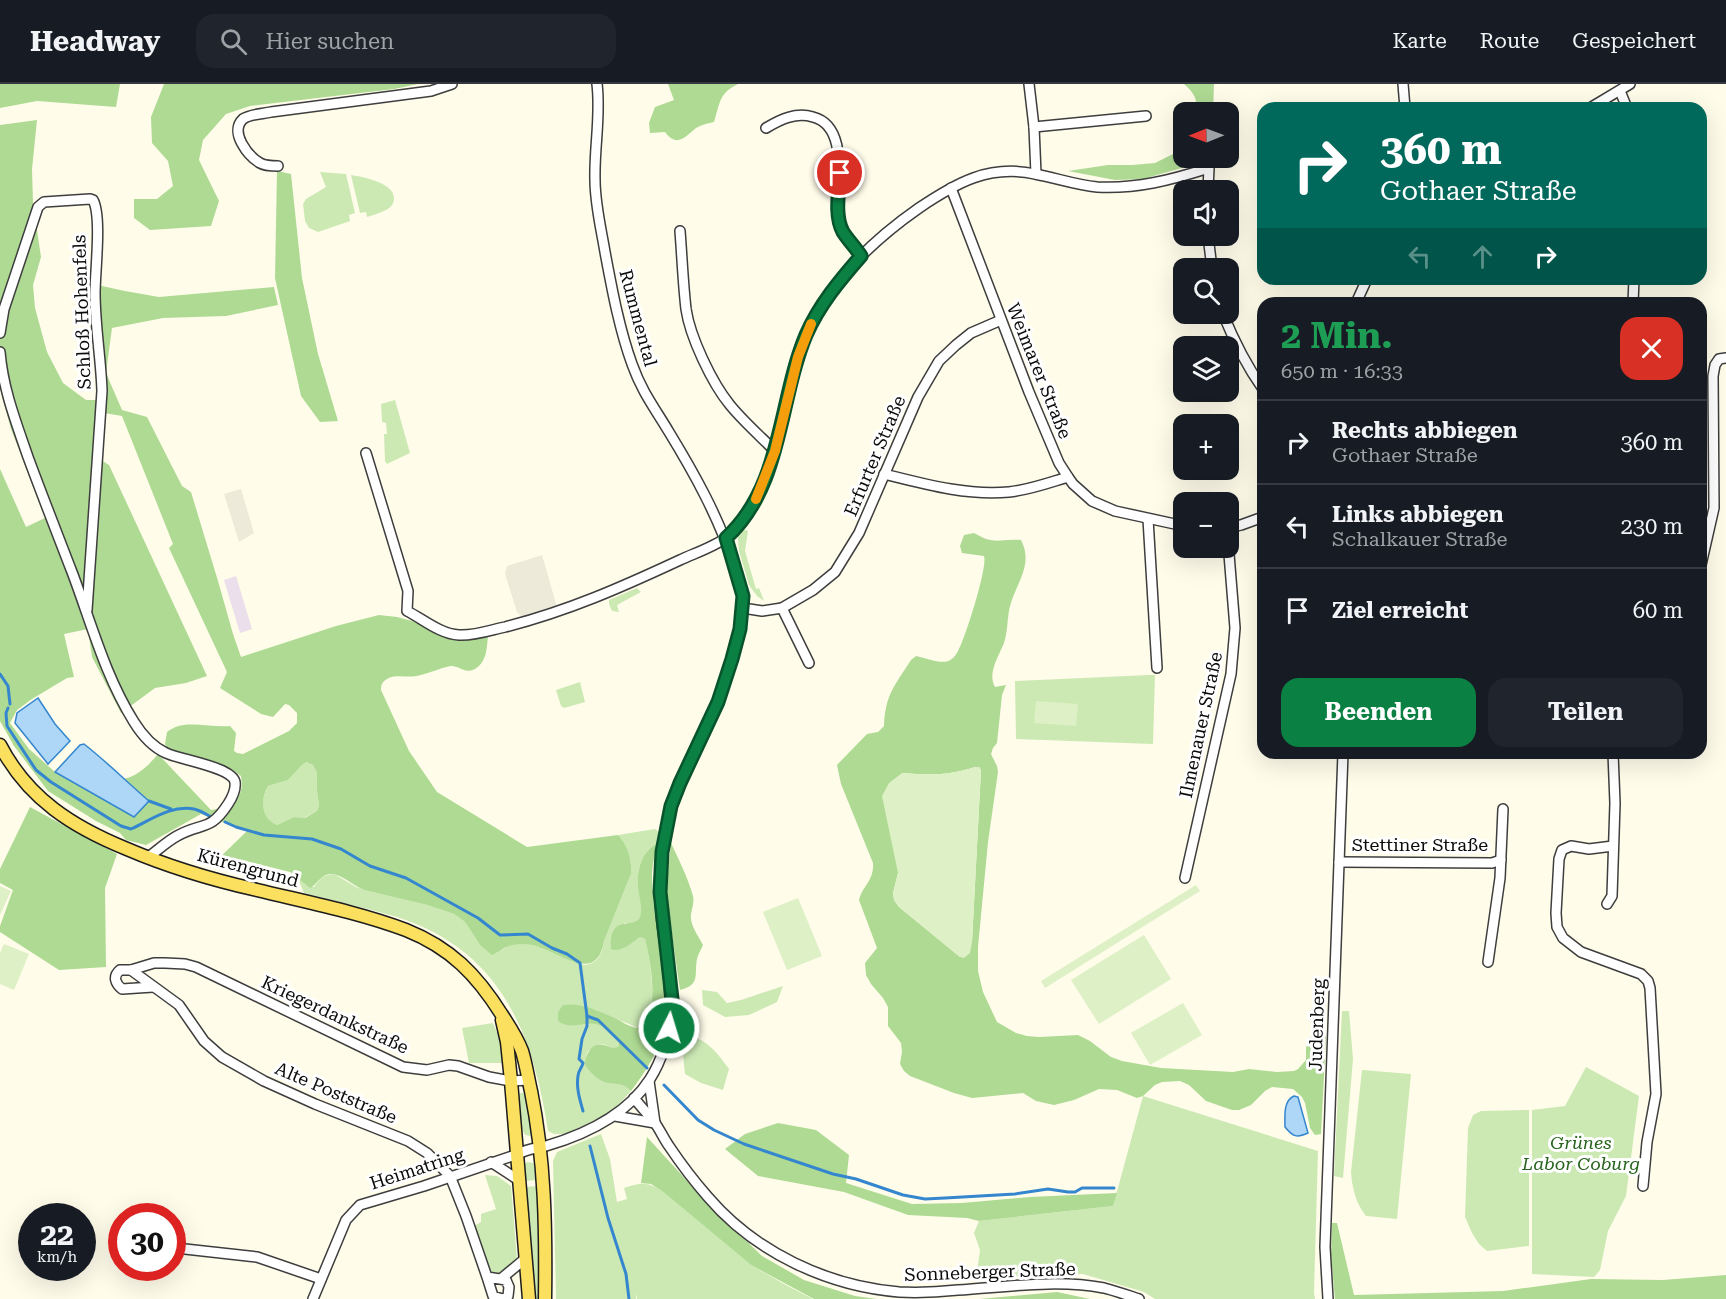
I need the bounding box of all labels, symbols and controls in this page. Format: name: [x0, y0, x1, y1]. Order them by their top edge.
search box: [196, 14, 616, 68]
text: Headway: [30, 25, 160, 58]
icon: search: [217, 25, 250, 58]
text: Hier suchen: [265, 29, 394, 54]
text: Karte: [1392, 29, 1447, 53]
text: Route: [1480, 29, 1539, 53]
text: Gespeichert: [1572, 29, 1696, 53]
north arrow: [1173, 102, 1239, 168]
map controls: [1173, 102, 1239, 558]
text: 360 m: [1380, 125, 1502, 174]
icon: right: [1281, 126, 1359, 204]
pin: [814, 147, 865, 198]
icon: arrive: [823, 156, 856, 189]
text: Gothaer Straße: [1380, 175, 1577, 207]
button: sound: [1173, 180, 1239, 246]
street label: Schloß Hohenfels: [68, 234, 95, 390]
icon: left: [1403, 240, 1436, 273]
icon: ahead: [1466, 240, 1499, 273]
icon: right: [1529, 240, 1562, 273]
button: search: [1173, 258, 1239, 324]
street label: Rummental: [615, 267, 662, 369]
street label: Weimarer Straße: [1003, 300, 1076, 442]
text: 2 Min.: [1281, 315, 1392, 357]
button: close: [1620, 317, 1683, 380]
button: layers: [1173, 336, 1239, 402]
text: 650 m · 16:33: [1281, 359, 1403, 383]
street label: Erfurter Straße: [840, 392, 909, 519]
button: +: [1173, 414, 1239, 480]
text: Rechts abbiegen: [1332, 418, 1518, 443]
icon: right: [1281, 426, 1314, 459]
text: 360 m: [1620, 430, 1683, 455]
text: Gothaer Straße: [1332, 443, 1478, 467]
button: −: [1173, 492, 1239, 558]
text: Links abbiegen: [1332, 502, 1503, 527]
icon: left: [1281, 510, 1314, 543]
text: 230 m: [1620, 514, 1683, 539]
text: Schalkauer Straße: [1332, 527, 1507, 551]
icon: arrive: [1281, 594, 1314, 627]
text: Ziel erreicht: [1332, 598, 1468, 623]
text: 60 m: [1633, 598, 1683, 623]
street label: Ilmenauer Straße: [1175, 650, 1226, 800]
button: Beenden: [1281, 678, 1476, 747]
button: Teilen: [1488, 678, 1683, 747]
street label: Stettiner Straße: [1352, 834, 1488, 855]
street label: Kürengrund: [195, 844, 302, 891]
street label: Kriegerdankstraße: [258, 971, 412, 1058]
street label: Judenberg: [1304, 978, 1329, 1072]
position arrow: [637, 996, 701, 1060]
street label: Alte Poststraße: [272, 1057, 400, 1128]
park label: Grünes Labor Coburg: [1521, 1132, 1640, 1174]
street label: Heimatring: [367, 1143, 467, 1194]
speed limit sign: 30: [108, 1203, 186, 1281]
text: 22: [40, 1217, 74, 1252]
text: km/h: [37, 1248, 77, 1266]
street label: Sonneberger Straße: [904, 1258, 1076, 1285]

